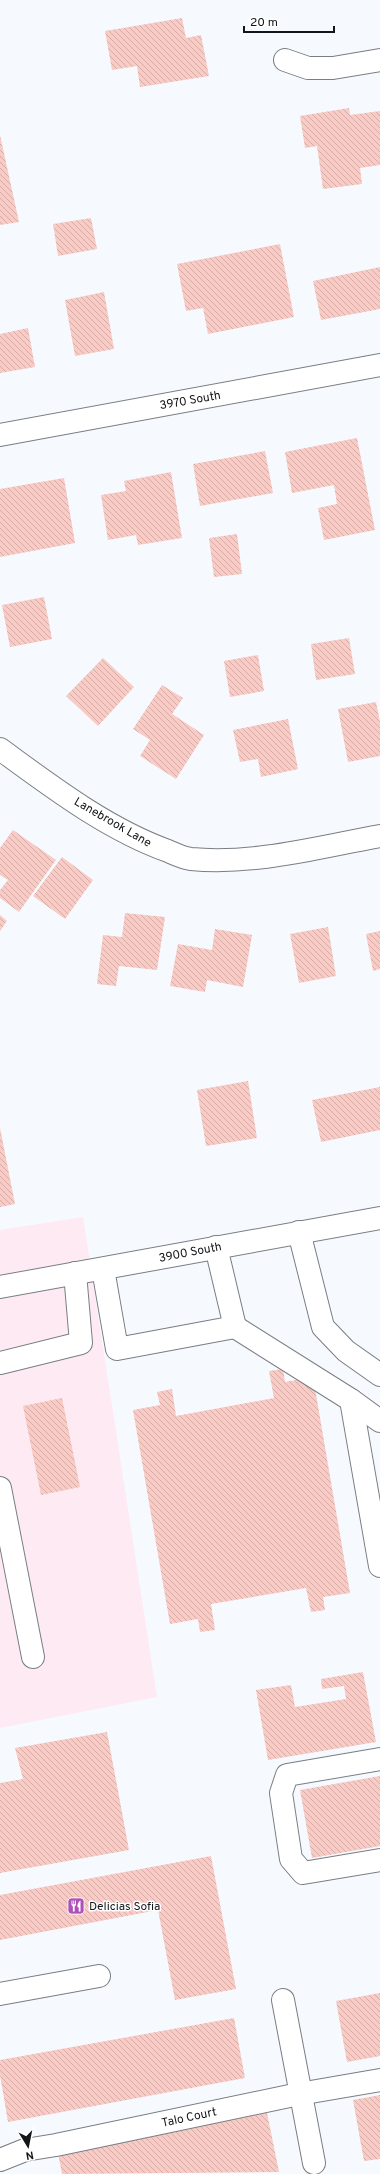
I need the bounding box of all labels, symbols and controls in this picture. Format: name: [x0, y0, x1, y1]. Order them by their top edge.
scale bar: [244, 8, 334, 34]
text: 20 m: [250, 15, 278, 31]
street label: 3970 South: [158, 388, 222, 414]
street label: Lanebrook Lane: [71, 794, 154, 852]
street label: 3900 South: [157, 1239, 223, 1267]
restaurant icon: Delicias Sofia: [66, 1896, 86, 1916]
place label: Delicias Sofia: [89, 1899, 160, 1915]
street label: Talo Court: [160, 2104, 218, 2132]
north arrow: [8, 2126, 48, 2166]
text: N: [24, 2147, 35, 2162]

